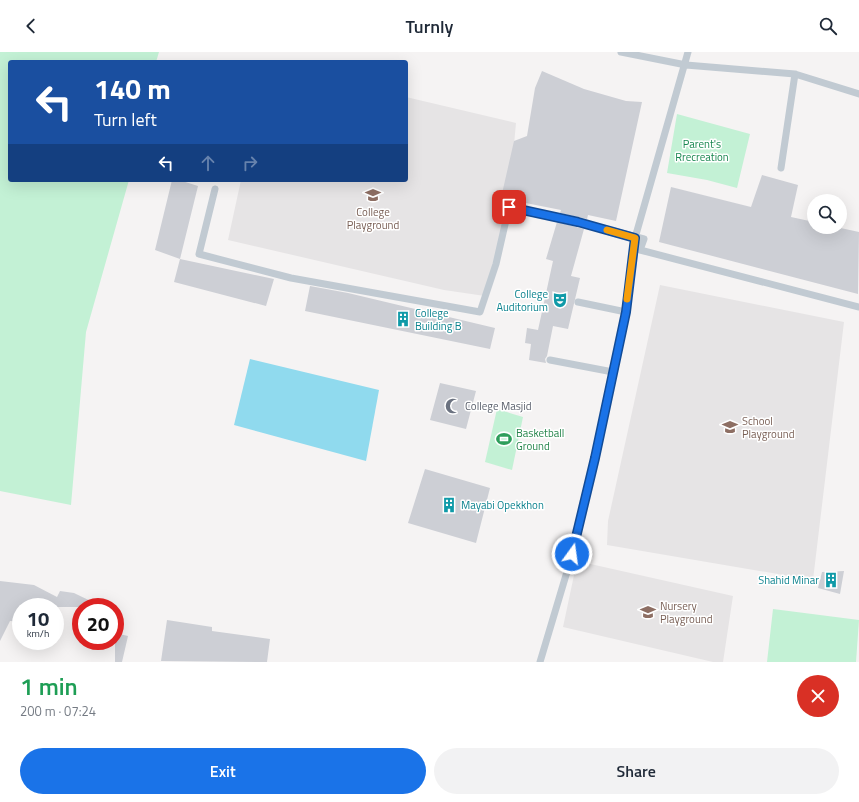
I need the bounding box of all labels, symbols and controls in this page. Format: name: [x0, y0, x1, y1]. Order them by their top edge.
text: Turnly: [406, 13, 453, 40]
icon: back: [20, 15, 42, 37]
icon: search: [817, 15, 839, 37]
text: 140 m: [94, 67, 171, 110]
icon: left: [28, 76, 80, 128]
text: Turn left: [94, 106, 157, 133]
park label: Parent's Rrecreation: [675, 136, 729, 165]
icon: left: [155, 152, 177, 174]
icon: ahead: [197, 152, 219, 174]
icon: right: [239, 152, 261, 174]
school or university icon: College Playground: [364, 186, 382, 204]
pin: [492, 190, 526, 224]
map controls: [807, 194, 847, 234]
button: search: [807, 194, 847, 234]
icon: arrive: [498, 196, 520, 218]
place label: College Playground: [347, 204, 399, 233]
place label: College Auditorium: [496, 286, 548, 315]
theatre icon: College Auditorium: [551, 291, 569, 309]
place label: College Building B: [415, 305, 462, 334]
building icon: College Building B: [394, 310, 412, 328]
mosque icon: College Masjid: [444, 397, 462, 415]
place label: College Masjid: [465, 398, 532, 414]
place label: School Playground: [742, 413, 795, 442]
school or university icon: School Playground: [721, 418, 739, 436]
place label: Basketball Ground: [516, 425, 564, 454]
sports icon: Basketball Ground: [495, 430, 513, 448]
building icon: Mayabi Opekkhon: [440, 496, 458, 514]
place label: Mayabi Opekkhon: [461, 497, 544, 513]
position arrow: [551, 533, 593, 575]
building icon: Shahid Minar: [822, 571, 840, 589]
place label: Shahid Minar: [758, 572, 819, 588]
speed limit sign: 20: [72, 598, 124, 650]
place label: Nursery Playground: [660, 598, 713, 627]
text: 10: [27, 603, 49, 634]
school or university icon: Nursery Playground: [639, 603, 657, 621]
text: km/h: [27, 626, 49, 641]
text: 1 min: [20, 668, 78, 704]
button: close: [797, 675, 839, 717]
text: 200 m · 07:24: [20, 701, 96, 721]
button: Exit: [20, 748, 426, 794]
button: Share: [434, 748, 839, 794]

